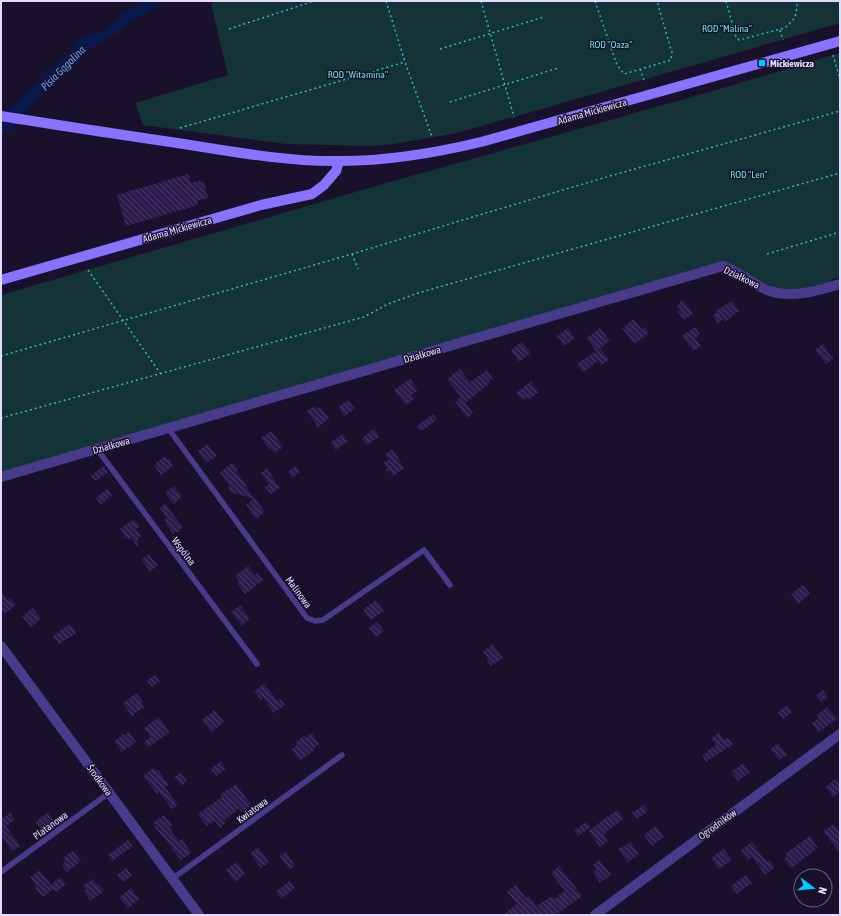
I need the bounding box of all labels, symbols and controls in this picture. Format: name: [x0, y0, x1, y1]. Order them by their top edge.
park label: ROD "Malina": [702, 23, 752, 34]
park label: ROD "Oaza": [590, 39, 632, 50]
water label: Pisia Gągolina: [38, 43, 88, 93]
marker: Mickiewicza: [757, 58, 767, 68]
place label: Mickiewicza: [770, 58, 814, 69]
park label: ROD "Witamina": [328, 69, 388, 80]
street label: Adama Mickiewicza: [556, 96, 628, 127]
park label: ROD "Len": [730, 169, 768, 180]
street label: Adama Mickiewicza: [141, 214, 213, 245]
street label: Działkowa: [722, 264, 762, 291]
street label: Działkowa: [402, 344, 442, 365]
street label: Działkowa: [91, 435, 131, 456]
street label: Wspólna: [170, 535, 198, 568]
street label: Malinowa: [283, 574, 314, 610]
street label: Środkowa: [85, 763, 115, 798]
street label: Kwiatowa: [235, 795, 270, 825]
street label: Ogrodników: [696, 807, 739, 842]
street label: Platanowa: [31, 809, 70, 842]
north arrow: [793, 868, 833, 908]
text: N: [816, 886, 829, 896]

